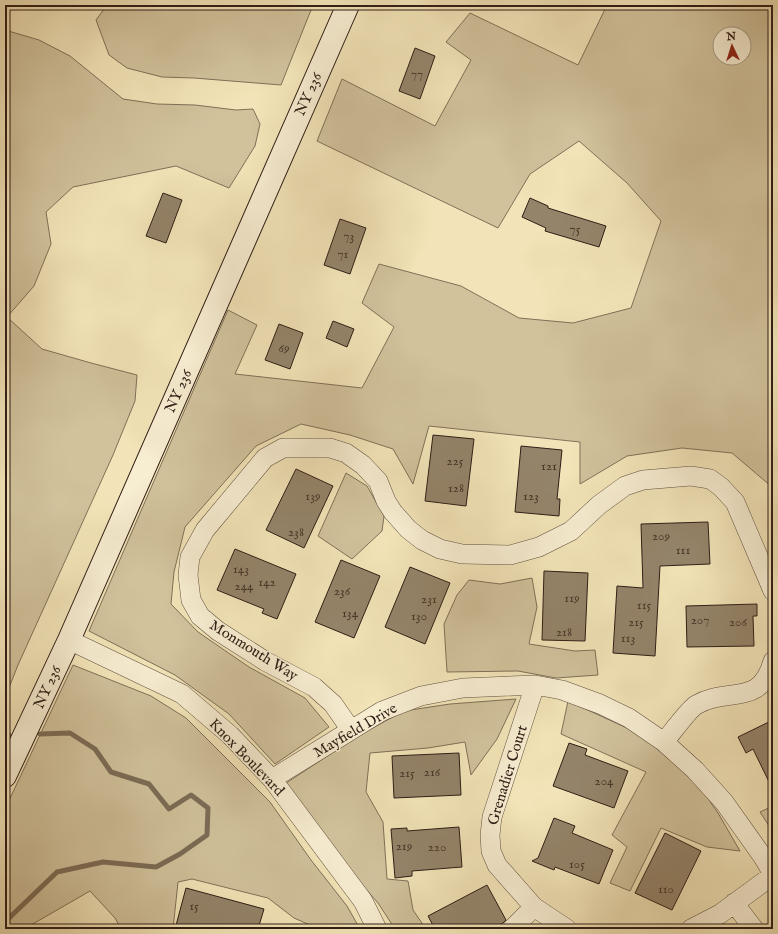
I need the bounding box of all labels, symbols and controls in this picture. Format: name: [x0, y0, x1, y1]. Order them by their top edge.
north arrow: [712, 26, 752, 66]
text: N: [725, 30, 737, 44]
house number: 77: [411, 66, 423, 83]
street label: NY 236: [291, 69, 327, 119]
house number: 75: [570, 221, 581, 238]
house number: 73: [344, 228, 355, 245]
house number: 71: [338, 246, 349, 263]
house number: 69: [278, 340, 290, 357]
street label: NY 236: [161, 366, 197, 416]
house number: 225: [447, 453, 464, 470]
house number: 121: [541, 458, 557, 475]
house number: 128: [448, 480, 464, 497]
house number: 139: [305, 488, 321, 505]
house number: 123: [523, 488, 539, 505]
house number: 238: [288, 524, 304, 541]
house number: 209: [652, 528, 670, 545]
house number: 111: [676, 542, 690, 559]
house number: 143: [233, 561, 249, 578]
house number: 142: [258, 574, 276, 591]
house number: 244: [235, 578, 254, 595]
house number: 236: [334, 583, 351, 600]
house number: 119: [564, 590, 580, 607]
house number: 231: [421, 591, 437, 608]
house number: 115: [637, 597, 651, 614]
house number: 134: [342, 605, 359, 622]
house number: 130: [411, 608, 427, 625]
house number: 207: [691, 612, 709, 629]
house number: 215: [628, 614, 644, 631]
house number: 206: [729, 614, 747, 631]
street label: Monmouth Way: [206, 616, 302, 686]
house number: 218: [556, 624, 572, 641]
house number: 113: [621, 630, 635, 647]
street label: NY 236: [29, 662, 66, 712]
street label: Mayfield Drive: [310, 699, 401, 762]
street label: Knox Boulevard: [205, 715, 289, 801]
street label: Grenadier Court: [483, 723, 532, 827]
house number: 216: [424, 764, 441, 781]
house number: 215: [399, 765, 415, 782]
house number: 204: [595, 773, 614, 790]
house number: 219: [396, 838, 413, 855]
house number: 220: [428, 839, 446, 856]
house number: 105: [569, 856, 585, 873]
house number: 110: [658, 881, 674, 898]
house number: 15: [189, 898, 199, 915]

